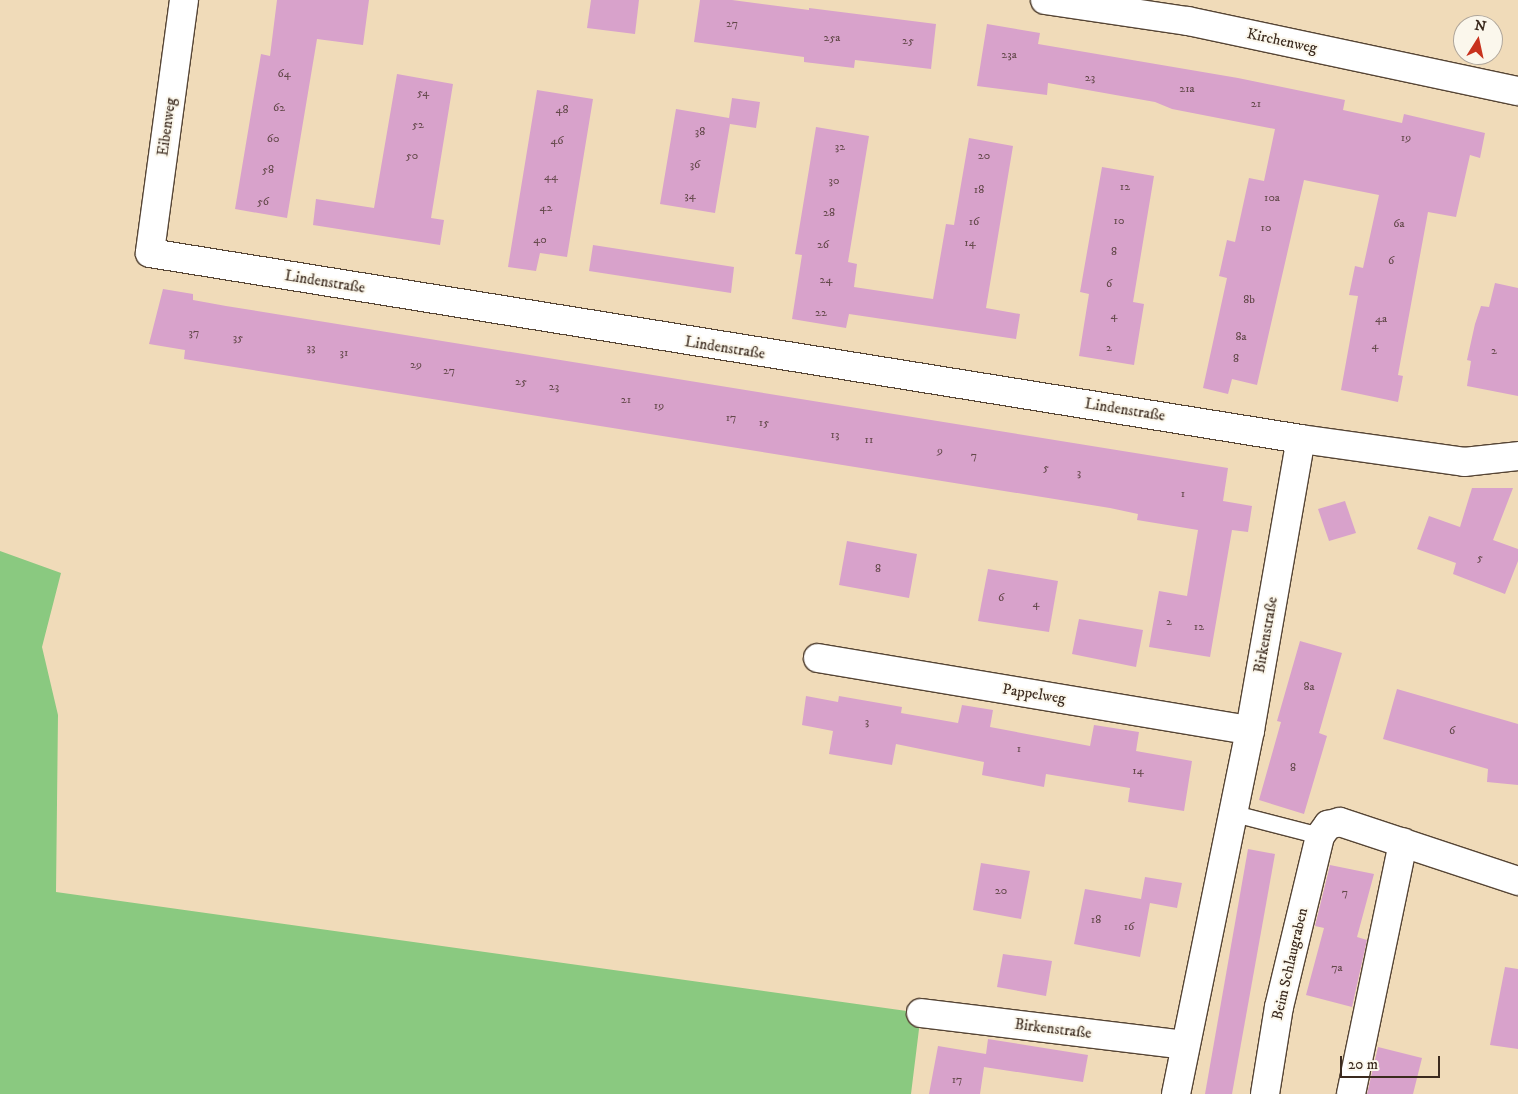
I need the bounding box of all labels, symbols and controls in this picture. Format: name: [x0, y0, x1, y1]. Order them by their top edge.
north arrow: [1453, 15, 1503, 65]
text: N: [1473, 16, 1488, 36]
house number: 27: [726, 17, 738, 31]
street label: Kirchenweg: [1245, 25, 1319, 57]
house number: 25a: [824, 31, 840, 45]
house number: 25: [902, 34, 914, 48]
house number: 23a: [1001, 48, 1017, 62]
house number: 64: [277, 67, 291, 81]
house number: 23: [1085, 71, 1095, 85]
house number: 21a: [1179, 82, 1195, 96]
house number: 54: [417, 86, 429, 100]
street label: Eibenweg: [154, 97, 180, 157]
house number: 21: [1251, 97, 1261, 111]
house number: 62: [273, 101, 285, 115]
house number: 48: [556, 103, 568, 117]
house number: 52: [412, 118, 424, 132]
house number: 38: [695, 125, 705, 139]
house number: 19: [1401, 131, 1411, 145]
house number: 60: [267, 132, 279, 146]
house number: 46: [550, 134, 564, 148]
house number: 32: [835, 140, 845, 154]
house number: 50: [406, 149, 418, 163]
house number: 20: [978, 149, 990, 163]
house number: 36: [690, 158, 700, 172]
house number: 58: [262, 163, 274, 177]
house number: 44: [544, 170, 558, 184]
house number: 30: [829, 174, 839, 188]
house number: 12: [1120, 180, 1130, 194]
house number: 18: [974, 183, 984, 197]
house number: 34: [684, 189, 696, 203]
house number: 10a: [1264, 191, 1280, 205]
house number: 56: [257, 195, 269, 209]
house number: 42: [540, 201, 552, 215]
house number: 28: [823, 206, 835, 220]
house number: 10: [1114, 214, 1124, 228]
house number: 16: [969, 215, 979, 229]
house number: 6a: [1393, 217, 1405, 231]
house number: 10: [1261, 221, 1271, 235]
house number: 40: [533, 233, 547, 247]
house number: 14: [964, 236, 976, 250]
house number: 26: [817, 238, 829, 252]
house number: 8: [1111, 245, 1117, 259]
house number: 6: [1388, 254, 1394, 268]
street label: Lindenstraße: [284, 267, 366, 297]
house number: 24: [820, 273, 832, 287]
house number: 6: [1106, 277, 1112, 291]
house number: 8b: [1243, 293, 1255, 307]
house number: 22: [815, 306, 827, 320]
house number: 4: [1111, 309, 1117, 323]
house number: 4a: [1375, 312, 1387, 326]
house number: 37: [189, 326, 199, 340]
house number: 8a: [1235, 330, 1247, 344]
house number: 35: [233, 331, 243, 345]
street label: Lindenstraße: [684, 333, 766, 363]
house number: 4: [1372, 339, 1378, 353]
house number: 33: [307, 341, 315, 355]
house number: 2: [1106, 341, 1112, 355]
house number: 2: [1491, 344, 1497, 358]
house number: 31: [340, 346, 348, 360]
house number: 8: [1233, 352, 1239, 366]
house number: 29: [410, 358, 422, 372]
house number: 27: [443, 364, 455, 378]
house number: 25: [515, 375, 527, 389]
house number: 23: [549, 380, 559, 394]
house number: 21: [621, 393, 631, 407]
street label: Lindenstraße: [1084, 395, 1166, 425]
house number: 19: [654, 399, 664, 413]
house number: 17: [726, 411, 736, 425]
house number: 15: [759, 416, 769, 430]
house number: 13: [831, 428, 839, 442]
house number: 11: [865, 433, 873, 447]
house number: 9: [937, 444, 943, 458]
house number: 7: [971, 449, 977, 463]
house number: 5: [1043, 461, 1049, 475]
house number: 3: [1077, 466, 1081, 480]
house number: 1: [1181, 487, 1185, 501]
house number: 5: [1477, 551, 1483, 565]
house number: 8: [875, 562, 881, 576]
house number: 6: [998, 591, 1004, 605]
street label: Birkenstraße: [1250, 595, 1282, 675]
house number: 4: [1033, 597, 1039, 611]
house number: 2: [1166, 615, 1172, 629]
house number: 12: [1194, 620, 1204, 634]
street label: Pappelweg: [1001, 680, 1067, 708]
house number: 8a: [1303, 680, 1315, 694]
house number: 3: [865, 715, 869, 729]
house number: 6: [1449, 724, 1455, 738]
house number: 1: [1017, 742, 1021, 756]
house number: 8: [1290, 761, 1296, 775]
house number: 14: [1132, 764, 1144, 778]
house number: 20: [995, 884, 1007, 898]
house number: 7: [1342, 886, 1348, 900]
street label: Beim Schlaugraben: [1268, 906, 1312, 1022]
house number: 18: [1091, 913, 1101, 927]
house number: 16: [1124, 920, 1134, 934]
house number: 7a: [1331, 961, 1343, 975]
street label: Birkenstraße: [1014, 1015, 1092, 1043]
scale bar: [1343, 1046, 1443, 1078]
text: 20 m: [1348, 1055, 1378, 1074]
house number: 17: [952, 1073, 962, 1087]

